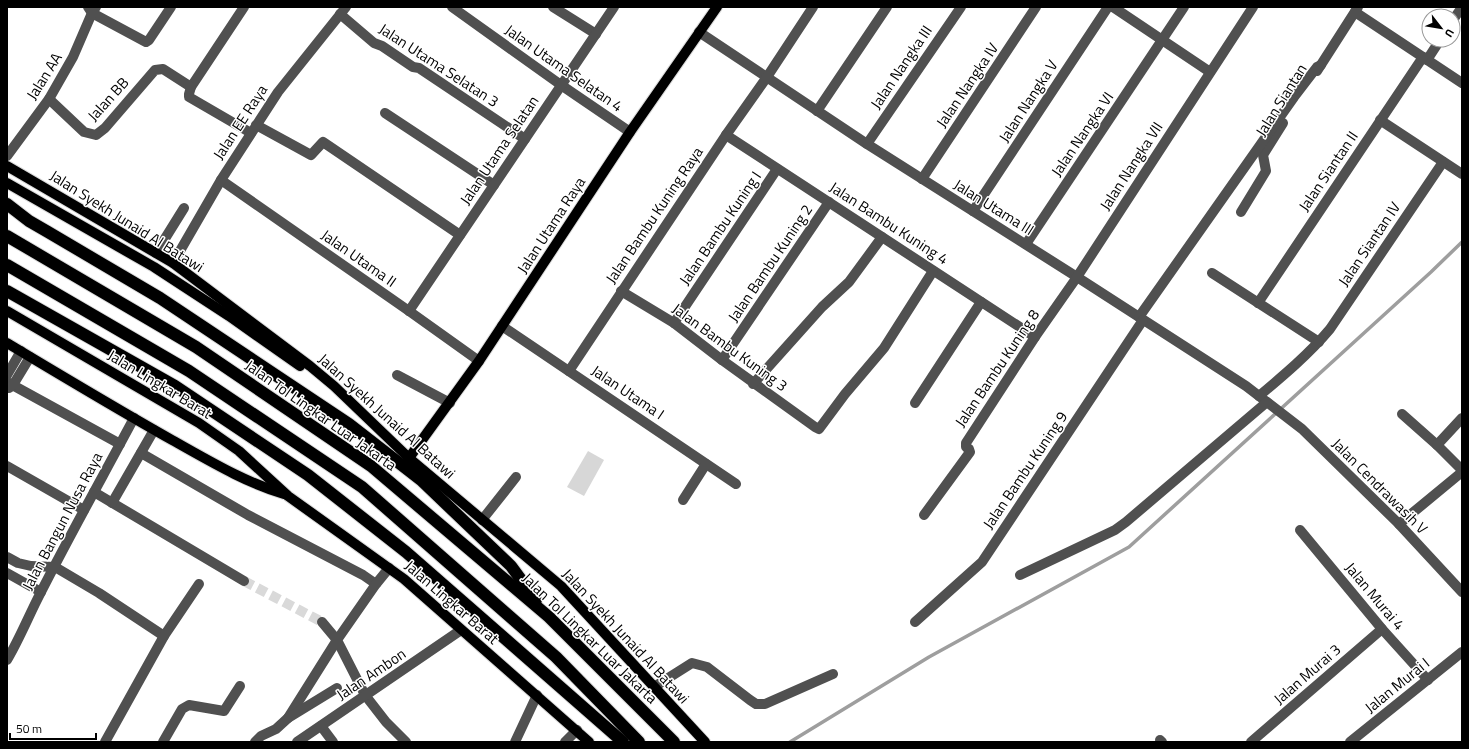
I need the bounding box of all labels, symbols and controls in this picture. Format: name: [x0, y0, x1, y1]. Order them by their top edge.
north arrow: [1421, 8, 1461, 48]
street label: Jalan Utama Selatan 3: [374, 17, 504, 113]
street label: Jalan Utama Selatan 4: [500, 19, 628, 117]
street label: Jalan Nangka III: [864, 21, 938, 113]
text: U: [1441, 26, 1458, 40]
street label: Jalan Nangka IV: [930, 38, 1004, 132]
street label: Jalan AA: [20, 48, 68, 104]
street label: Jalan Nangka V: [993, 55, 1063, 147]
street label: Jalan Siantan: [1250, 59, 1312, 141]
street label: Jalan BB: [82, 72, 134, 126]
street label: Jalan EE Raya: [207, 80, 273, 164]
street label: Jalan Nangka VI: [1045, 87, 1119, 181]
street label: Jalan Utama Selatan: [454, 91, 544, 209]
street label: Jalan Nangka VII: [1094, 117, 1168, 215]
street label: Jalan Siantan II: [1293, 126, 1363, 216]
street label: Jalan Bambu Kuning Raya: [600, 142, 709, 288]
street label: Jalan Syekh Junaid Al Batawi: [46, 164, 208, 278]
street label: Jalan Bambu Kuning I: [673, 166, 767, 290]
street label: Jalan Utama Raya: [511, 172, 591, 278]
street label: Jalan Utama III: [949, 173, 1039, 241]
street label: Jalan Bambu Kuning 4: [825, 176, 953, 270]
street label: Jalan Siantan IV: [1332, 197, 1406, 291]
street label: Jalan Bambu Kuning 2: [722, 199, 818, 327]
street label: Jalan Utama II: [317, 224, 401, 292]
street label: Jalan Bambu Kuning 3: [668, 297, 792, 397]
street label: Jalan Bambu Kuning 8: [949, 304, 1045, 432]
street label: Jalan Lingkar Barat: [103, 344, 217, 425]
street label: Jalan Syekh Junaid Al Batawi: [313, 348, 461, 484]
street label: Jalan Tol Lingkar Luar Jakarta: [241, 354, 402, 476]
street label: Jalan Utama I: [587, 359, 669, 425]
street label: Jalan Bambu Kuning 9: [977, 406, 1073, 534]
street label: Jalan Cendrawasih V: [1327, 433, 1433, 539]
street label: Jalan Bangun Nusa Raya: [16, 448, 108, 594]
street label: Jalan Lingkar Barat: [400, 555, 505, 650]
street label: Jalan Murai 4: [1340, 557, 1410, 635]
street label: Jalan Syekh Junaid Al Batawi: [557, 563, 695, 709]
street label: Jalan Tol Lingkar Luar Jakarta: [517, 567, 663, 709]
street label: Jalan Murai 3: [1268, 638, 1346, 710]
street label: Jalan Ambon: [332, 642, 410, 706]
street label: Jalan Murai I: [1360, 652, 1434, 718]
scale bar: [10, 715, 96, 741]
text: 50 m: [16, 719, 42, 738]

